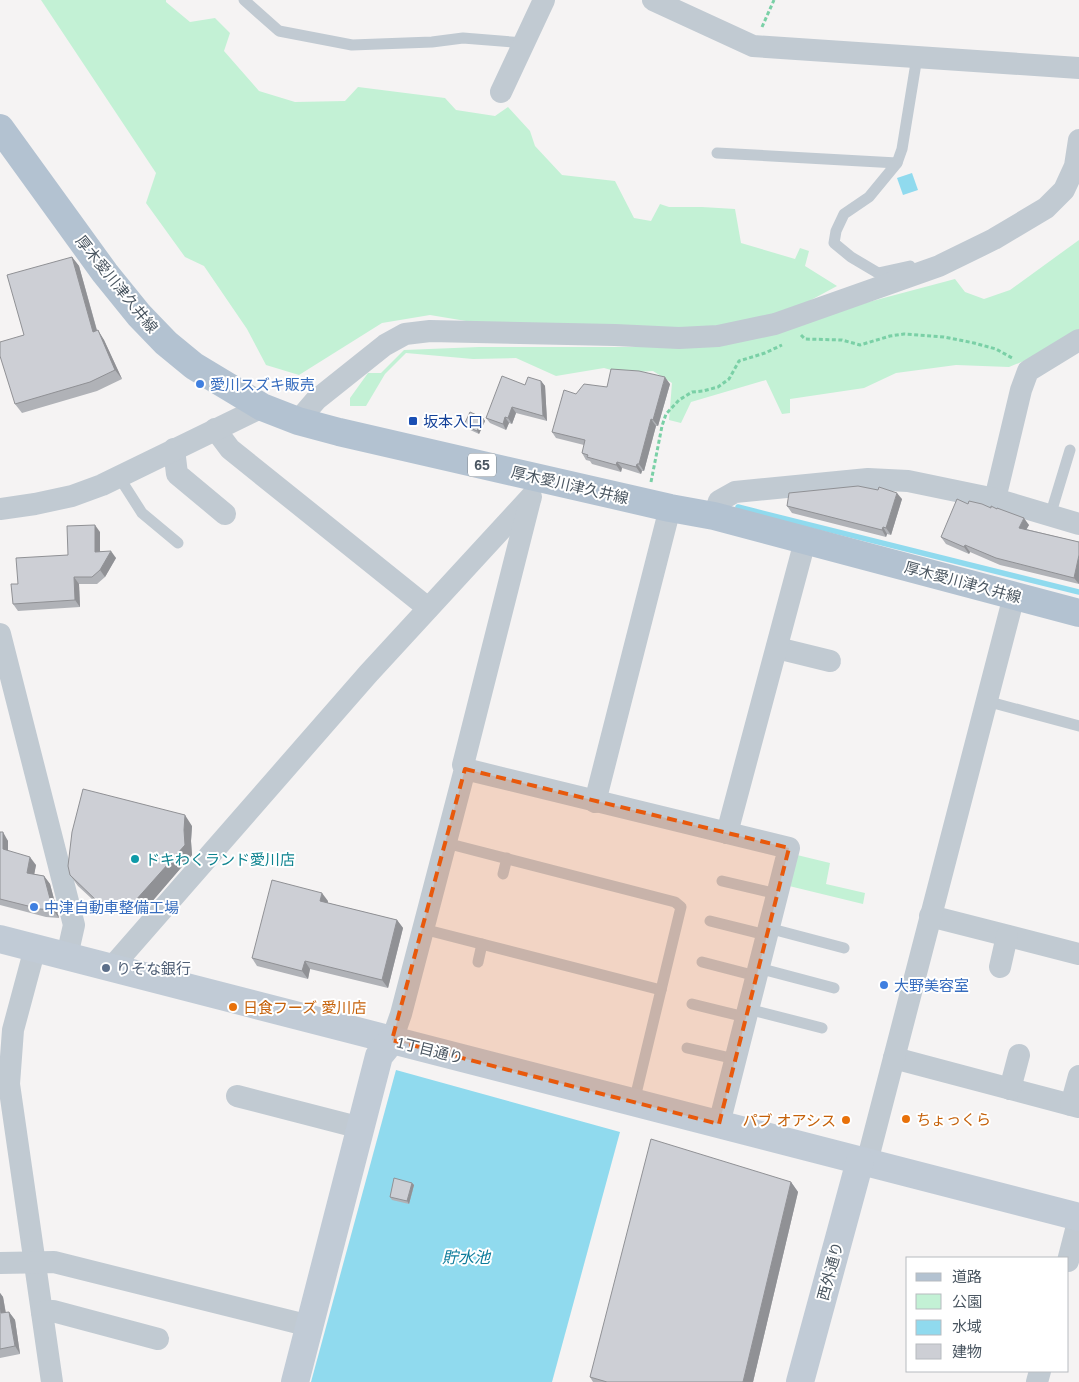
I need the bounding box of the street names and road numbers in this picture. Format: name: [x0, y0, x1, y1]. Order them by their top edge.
street label: 厚木愛川津久井線: [73, 232, 161, 336]
road number: 65: [468, 454, 496, 476]
street label: 厚木愛川津久井線: [510, 463, 630, 507]
street label: 厚木愛川津久井線: [903, 558, 1023, 606]
street label: 1丁目通り: [395, 1033, 465, 1067]
street label: 西外通り: [814, 1240, 846, 1302]

